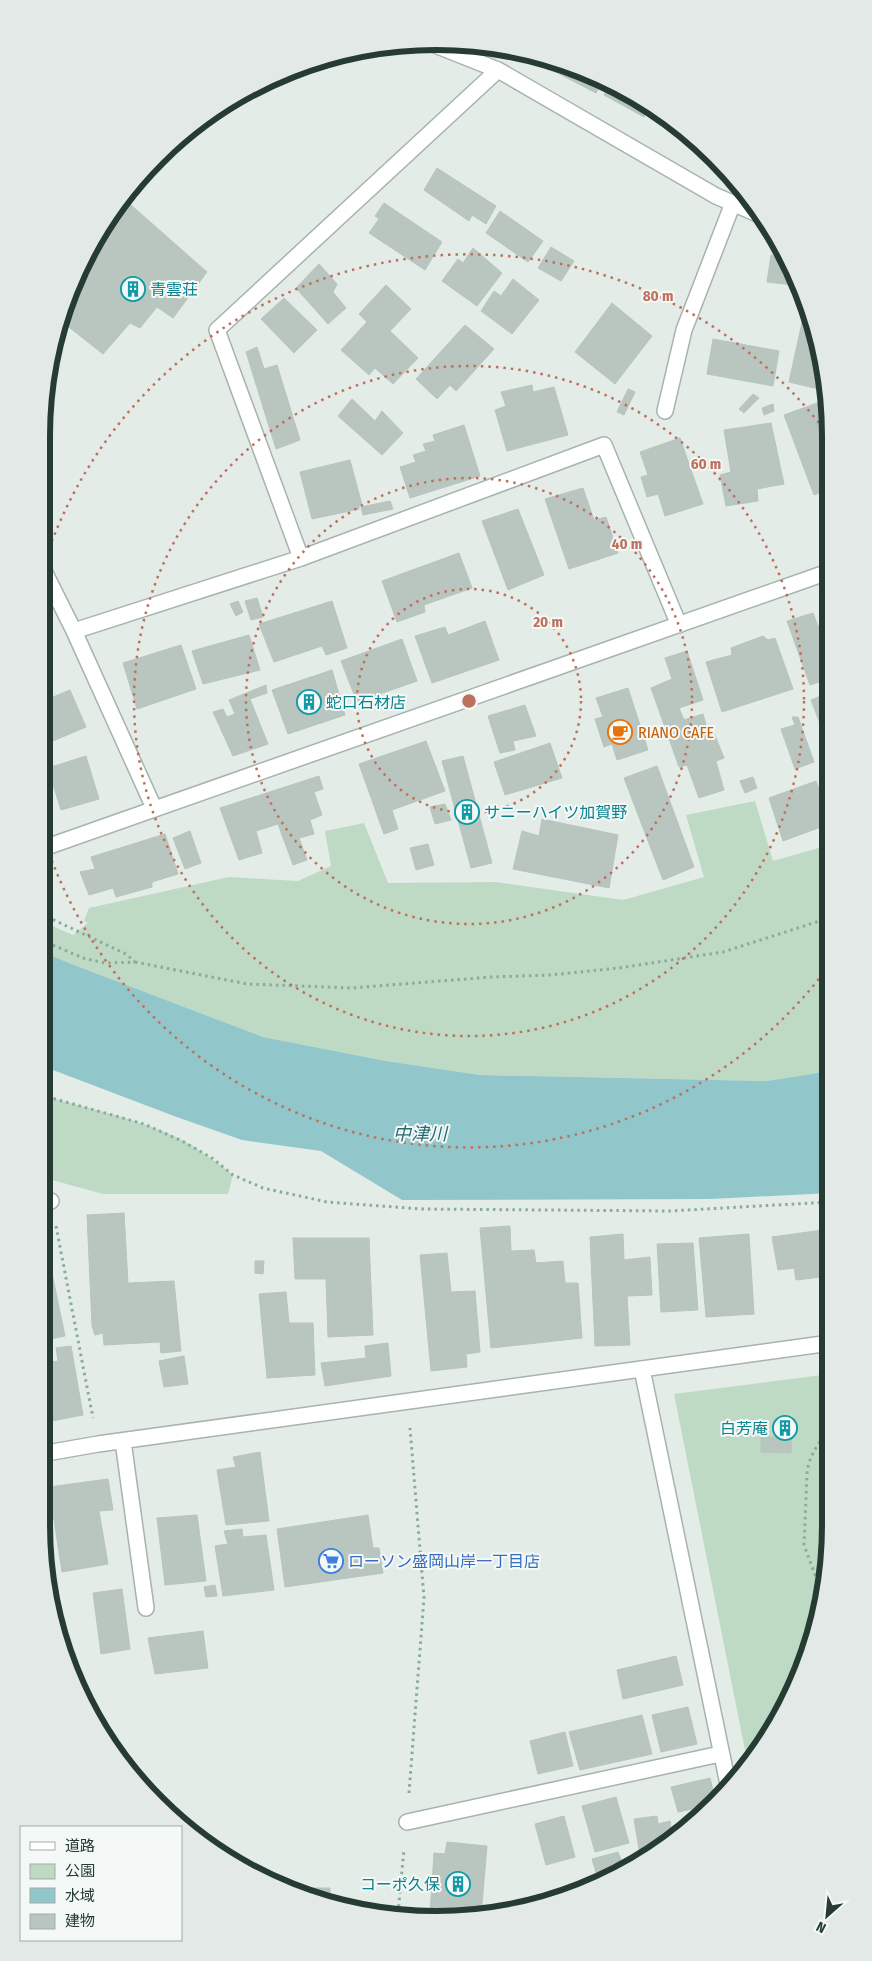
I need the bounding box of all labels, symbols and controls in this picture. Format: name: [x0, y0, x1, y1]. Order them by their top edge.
building icon: 青雲荘: [120, 276, 146, 302]
place label: 青雲荘: [150, 280, 198, 299]
text: 80 m: [643, 287, 673, 305]
text: 60 m: [691, 455, 721, 473]
text: 40 m: [612, 535, 642, 553]
text: 20 m: [532, 613, 563, 631]
building icon: 蛇口石材店: [296, 689, 322, 715]
centre of rings: [460, 692, 478, 710]
place label: 蛇口石材店: [326, 693, 406, 712]
cafe icon: RIANO CAFE: [607, 719, 633, 745]
place label: RIANO CAFE: [638, 723, 714, 742]
building icon: サニーハイツ加賀野: [454, 799, 480, 825]
place label: サニーハイツ加賀野: [484, 803, 627, 822]
water label: 中津川: [393, 1123, 449, 1145]
building icon: 白芳庵: [772, 1415, 798, 1441]
place label: 白芳庵: [720, 1419, 768, 1438]
supermarket icon: ローソン盛岡山岸一丁目店: [318, 1548, 344, 1574]
place label: ローソン盛岡山岸一丁目店: [348, 1552, 540, 1571]
legend: [20, 1826, 182, 1941]
text: 道路: [65, 1837, 95, 1855]
text: 公園: [65, 1862, 95, 1880]
building icon: コーポ久保: [445, 1871, 471, 1897]
place label: コーポ久保: [360, 1875, 440, 1894]
text: 水域: [65, 1887, 95, 1905]
north arrow: [802, 1891, 852, 1941]
text: 建物: [65, 1912, 95, 1930]
text: N: [814, 1918, 829, 1937]

